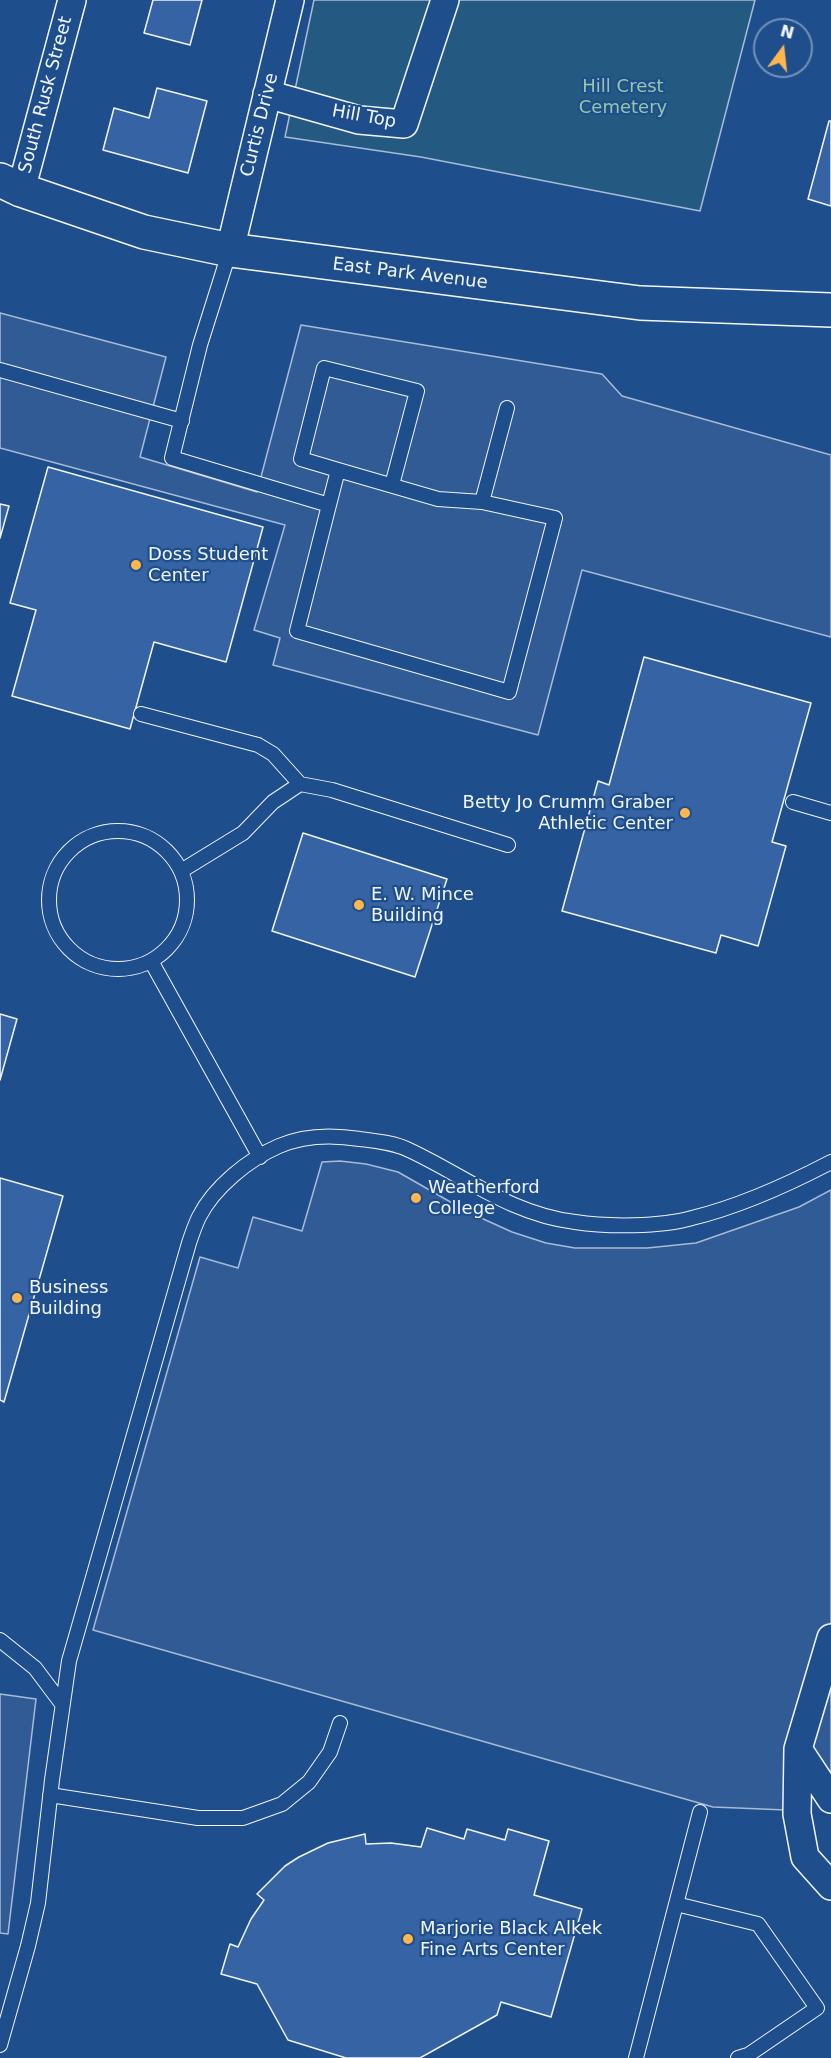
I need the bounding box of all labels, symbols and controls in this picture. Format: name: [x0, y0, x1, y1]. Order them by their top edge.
street label: South Rusk Street: [15, 14, 77, 176]
north arrow: [753, 18, 813, 78]
text: N: [778, 21, 796, 43]
street label: Curtis Drive: [237, 71, 283, 179]
park label: Hill Crest Cemetery: [579, 76, 667, 118]
street label: Hill Top: [330, 101, 398, 133]
street label: East Park Avenue: [331, 254, 489, 294]
place label: Doss Student Center: [148, 544, 268, 586]
marker: Doss Student Center: [129, 558, 143, 572]
place label: Betty Jo Crumm Graber Athletic Center: [463, 792, 673, 834]
marker: Betty Jo Crumm Graber Athletic Center: [678, 806, 692, 820]
place label: E. W. Mince Building: [371, 884, 474, 926]
marker: E. W. Mince Building: [352, 898, 366, 912]
place label: Weatherford College: [428, 1177, 540, 1220]
marker: Weatherford College: [409, 1191, 423, 1205]
place label: Business Building: [29, 1277, 108, 1320]
marker: Business Building: [10, 1291, 24, 1305]
place label: Marjorie Black Alkek Fine Arts Center: [420, 1918, 602, 1960]
marker: Marjorie Black Alkek Fine Arts Center: [401, 1932, 415, 1946]

